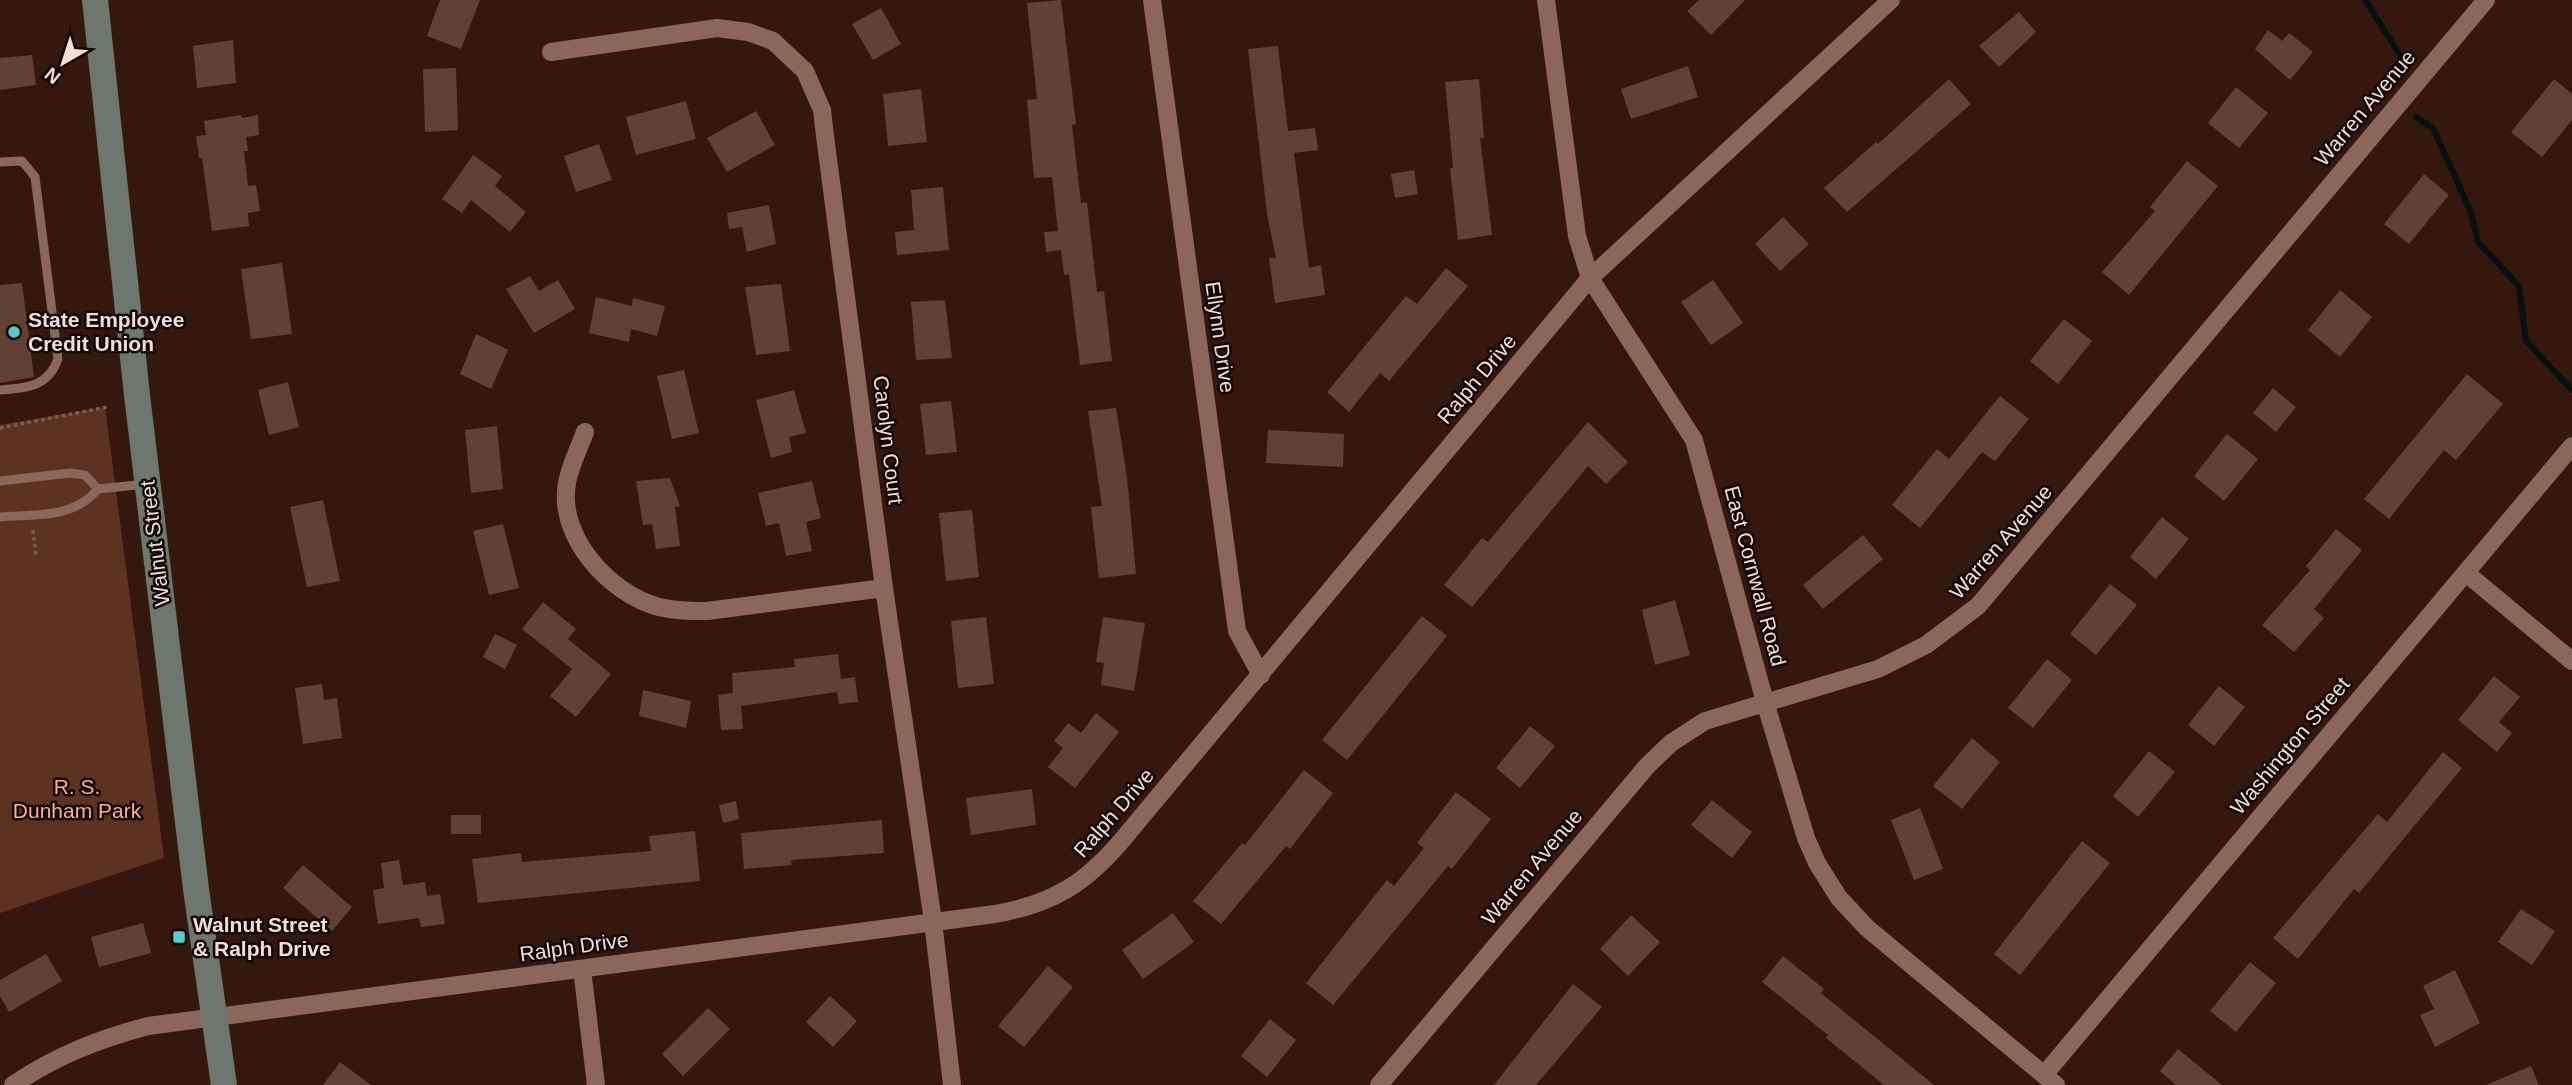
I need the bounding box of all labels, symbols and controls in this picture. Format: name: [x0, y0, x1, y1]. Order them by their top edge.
north arrow: [28, 28, 98, 98]
street label: Warren Avenue: [2310, 45, 2420, 170]
text: N: [41, 63, 65, 88]
street label: Ellynn Drive: [1201, 280, 1240, 394]
place label: State Employee Credit Union: [28, 308, 184, 355]
marker: State Employee Credit Union: [6, 324, 22, 340]
street label: Ralph Drive: [1433, 329, 1521, 428]
street label: Carolyn Court: [869, 374, 908, 506]
street label: Walnut Street: [135, 479, 174, 607]
street label: Warren Avenue: [1945, 480, 2056, 603]
street label: East Cornwall Road: [1720, 483, 1791, 668]
street label: Washington Street: [2226, 672, 2354, 819]
street label: Ralph Drive: [1069, 764, 1158, 862]
park label: R. S. Dunham Park: [13, 775, 142, 822]
street label: Warren Avenue: [1477, 804, 1587, 929]
place label: Walnut Street & Ralph Drive: [193, 913, 331, 960]
street label: Ralph Drive: [518, 927, 630, 966]
marker: Walnut Street & Ralph Drive: [171, 929, 187, 945]

